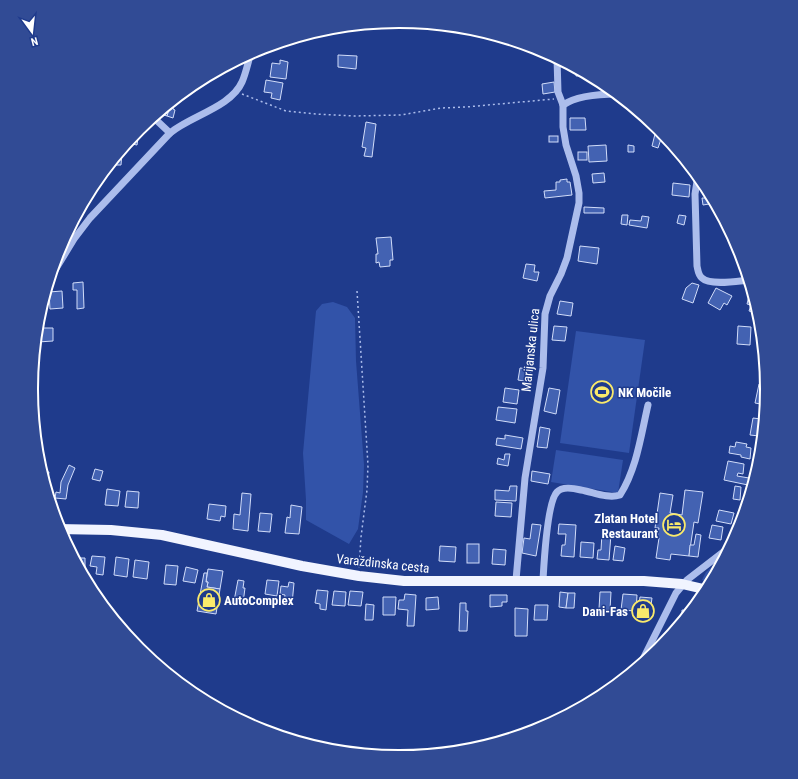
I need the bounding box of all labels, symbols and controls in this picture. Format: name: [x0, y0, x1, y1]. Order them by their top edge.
north arrow: [12, 12, 52, 52]
text: N: [29, 34, 39, 48]
street label: Marijanska ulica: [519, 308, 542, 393]
sports icon: NK Močile: [589, 379, 615, 405]
place label: NK Močile: [618, 385, 671, 400]
place label: Zlatan Hotel Restaurant: [594, 511, 658, 541]
hotel icon: Zlatan Hotel Restaurant: [661, 512, 687, 538]
street label: Varaždinska cesta: [336, 551, 430, 576]
shop icon: AutoComplex: [196, 587, 222, 613]
place label: AutoComplex: [224, 593, 294, 608]
shop icon: Dani-Fas: [630, 598, 656, 624]
place label: Dani-Fas: [582, 604, 628, 619]

